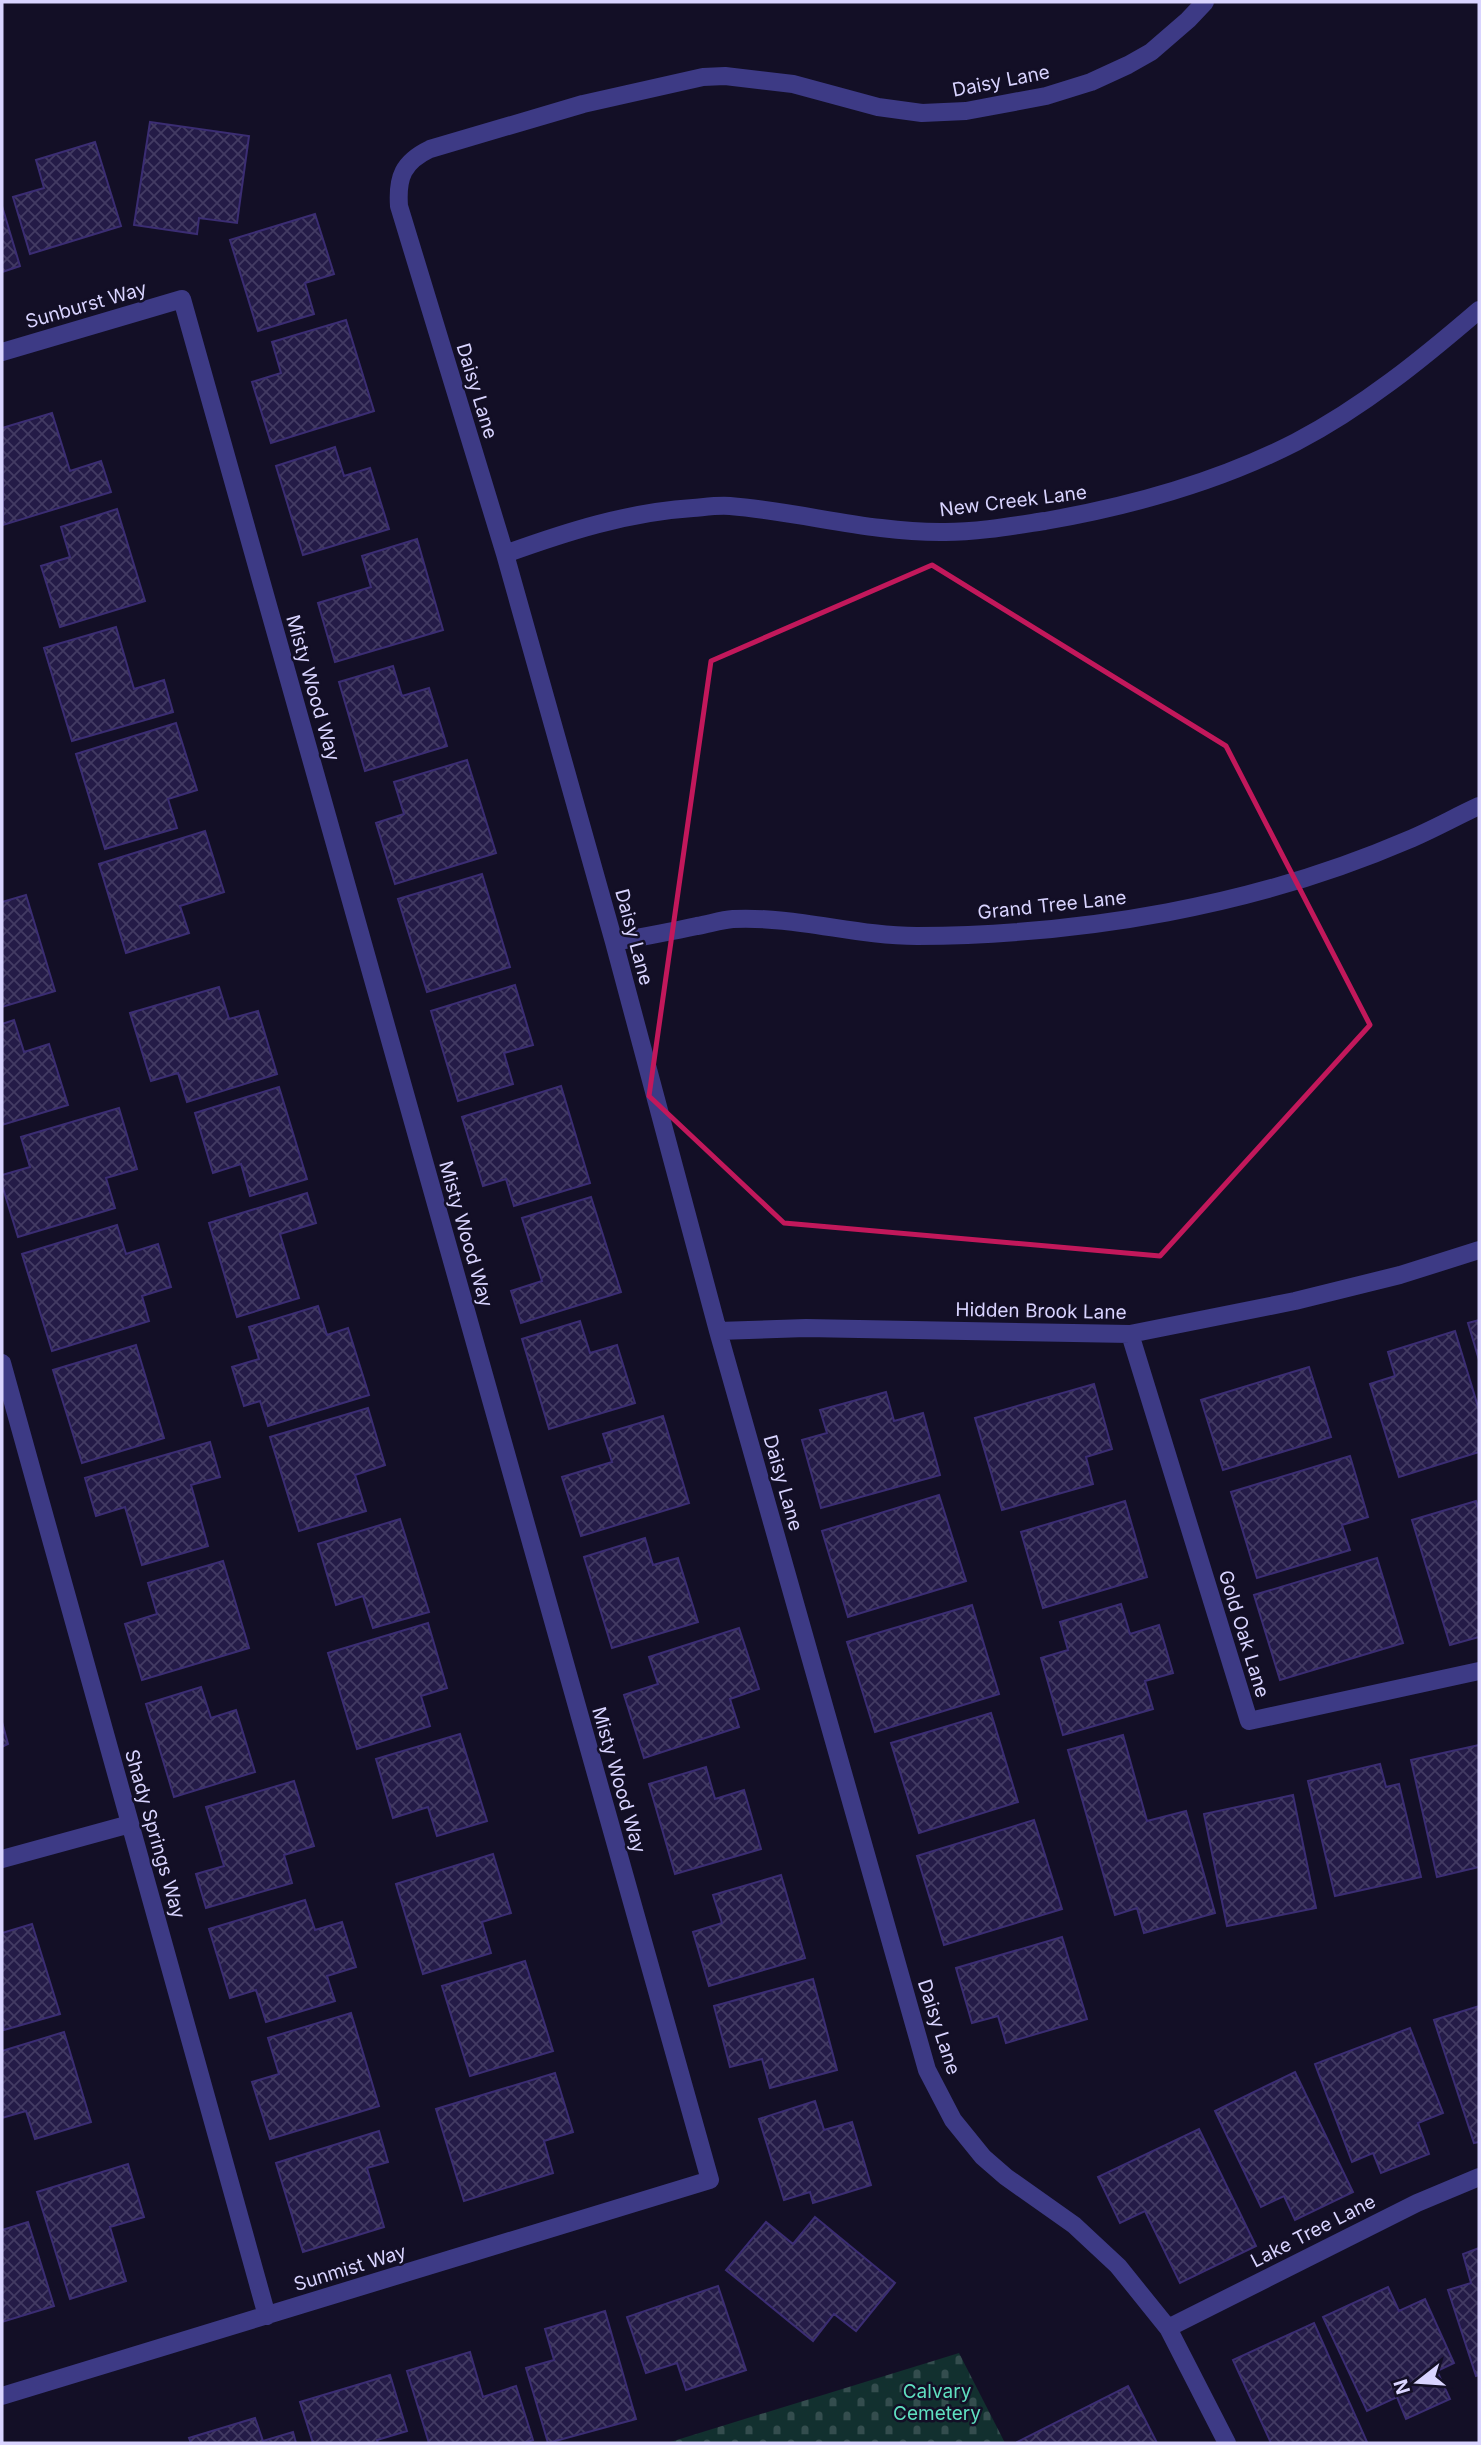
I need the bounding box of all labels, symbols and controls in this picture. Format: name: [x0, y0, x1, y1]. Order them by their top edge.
street label: Daisy Lane: [950, 60, 1052, 102]
street label: Sunburst Way: [23, 277, 150, 333]
street label: Daisy Lane: [452, 340, 502, 442]
street label: New Creek Lane: [938, 481, 1088, 521]
street label: Misty Wood Way: [281, 612, 345, 764]
street label: Daisy Lane: [610, 886, 658, 988]
street label: Grand Tree Lane: [976, 886, 1128, 924]
street label: Misty Wood Way: [434, 1158, 498, 1310]
street label: Hidden Brook Lane: [955, 1298, 1127, 1324]
street label: Daisy Lane: [758, 1432, 808, 1534]
street label: Gold Oak Lane: [1214, 1568, 1274, 1700]
street label: Misty Wood Way: [587, 1704, 651, 1856]
street label: Shady Springs Way: [120, 1747, 190, 1921]
street label: Daisy Lane: [913, 1976, 965, 2078]
street label: Lake Tree Lane: [1247, 2190, 1379, 2272]
street label: Sunmist Way: [291, 2240, 409, 2296]
north arrow: [1383, 2347, 1453, 2417]
text: N: [1389, 2377, 1415, 2397]
park label: Calvary Cemetery: [893, 2380, 981, 2425]

